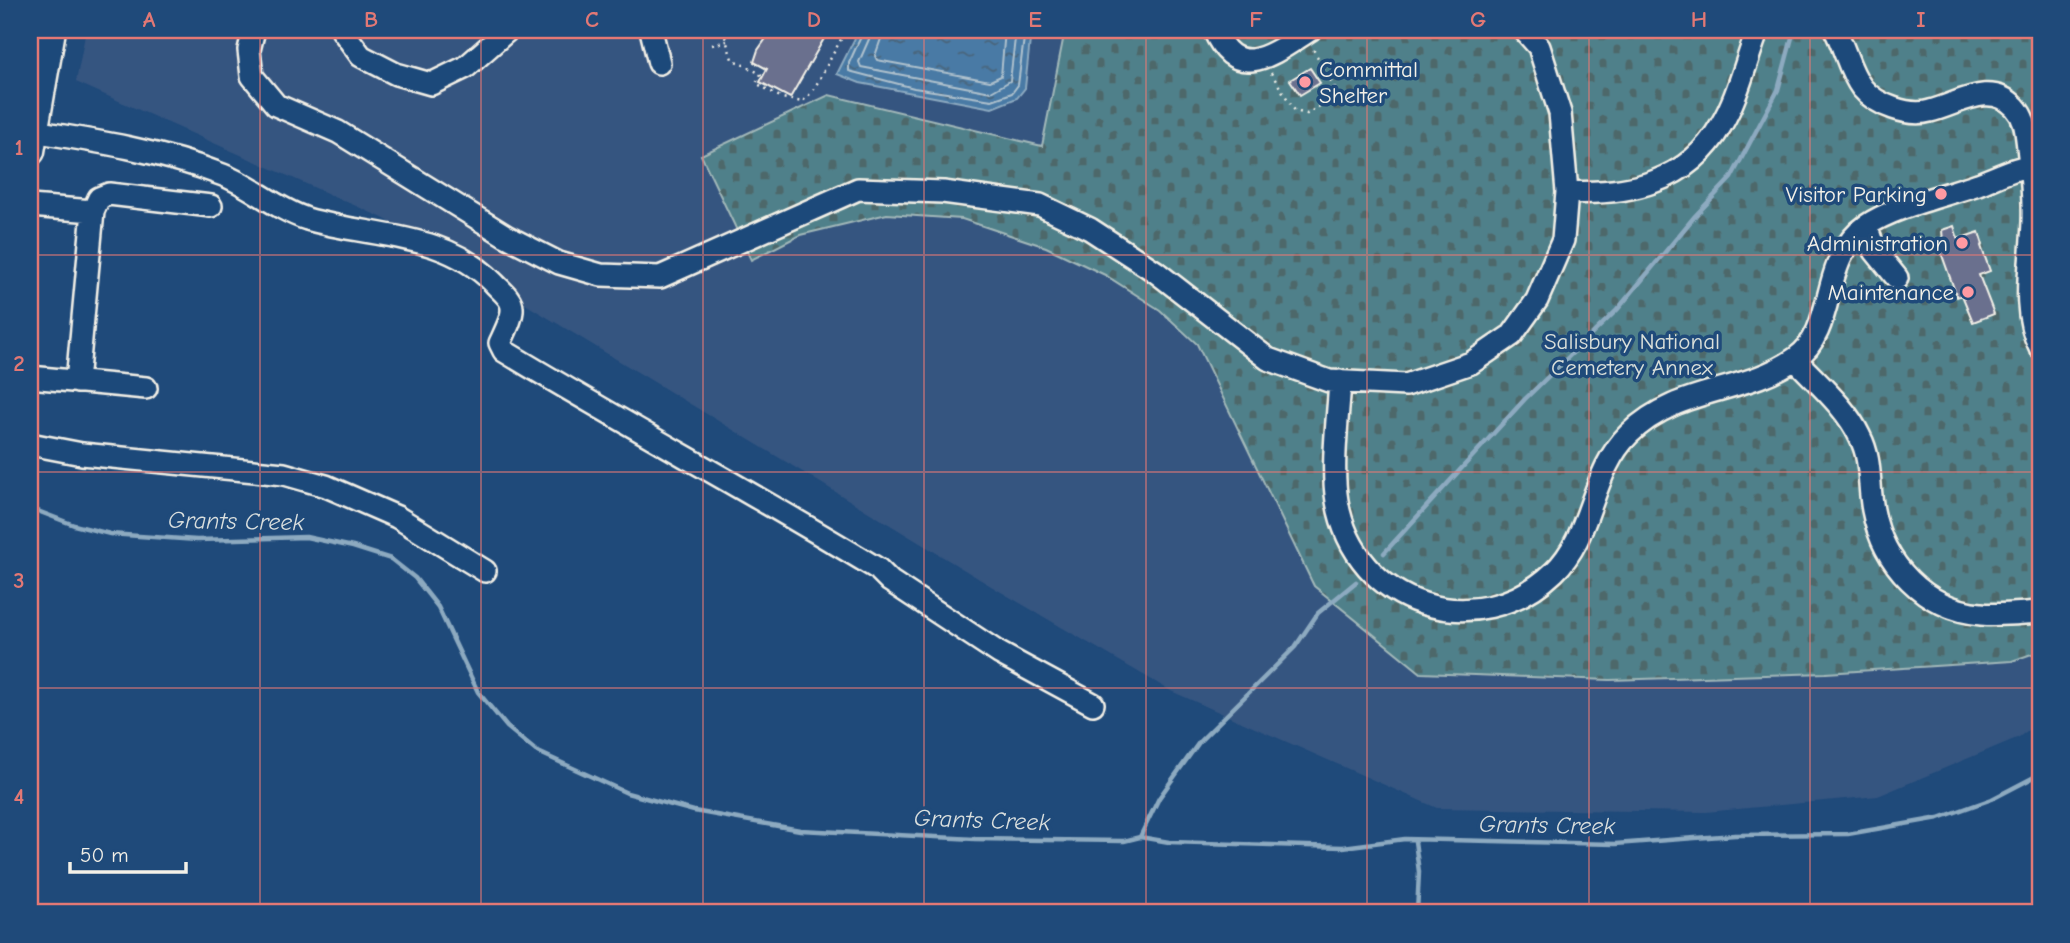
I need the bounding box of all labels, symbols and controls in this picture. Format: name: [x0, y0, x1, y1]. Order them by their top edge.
text: A: [143, 6, 156, 33]
text: B: [364, 6, 378, 33]
text: C: [585, 6, 599, 33]
text: D: [807, 6, 821, 33]
text: E: [1028, 6, 1042, 33]
text: F: [1249, 6, 1263, 33]
text: G: [1470, 6, 1486, 33]
text: H: [1691, 6, 1707, 33]
text: I: [1916, 6, 1926, 33]
place label: Committal Shelter: [1319, 56, 1418, 109]
marker: Committal Shelter: [1297, 74, 1313, 90]
text: 1: [14, 134, 24, 161]
place label: Visitor Parking: [1786, 181, 1927, 208]
marker: Visitor Parking: [1933, 186, 1949, 202]
place label: Administration: [1807, 230, 1948, 257]
marker: Administration: [1954, 235, 1970, 251]
place label: Maintenance: [1828, 279, 1954, 306]
marker: Maintenance: [1960, 284, 1976, 300]
park label: Salisbury National Cemetery Annex: [1544, 328, 1720, 381]
text: 2: [13, 350, 25, 377]
water label: Grants Creek: [168, 506, 305, 536]
text: 3: [13, 567, 25, 594]
text: 4: [14, 783, 25, 810]
water label: Grants Creek: [913, 804, 1051, 836]
water label: Grants Creek: [1479, 810, 1616, 840]
scale bar: [70, 831, 186, 875]
text: 50 m: [80, 843, 129, 867]

